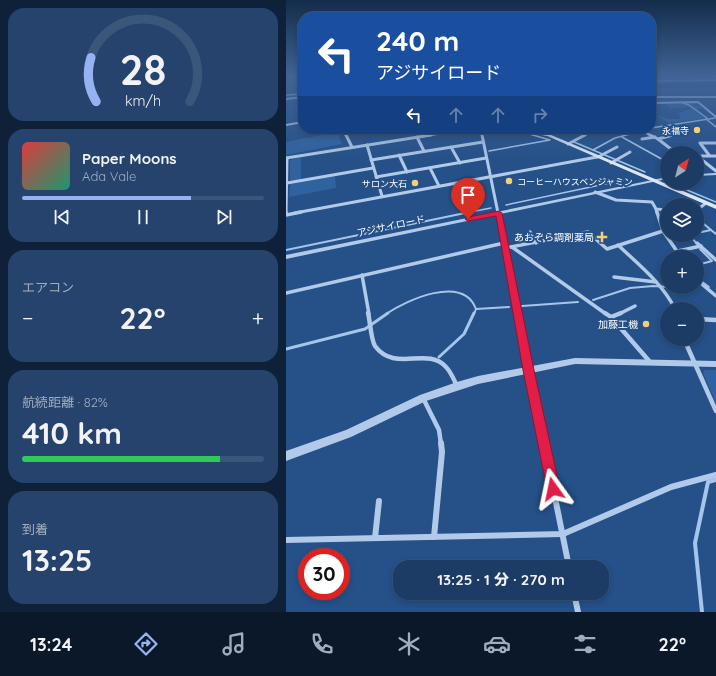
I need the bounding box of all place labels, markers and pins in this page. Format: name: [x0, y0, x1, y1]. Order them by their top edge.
place label: 永福寺: [662, 125, 689, 136]
marker: 永福寺: [692, 125, 702, 135]
marker: コーヒーハウスベンジャミン: [504, 176, 514, 186]
place label: コーヒーハウスベンジャミン: [517, 176, 633, 187]
place label: サロン大石: [362, 178, 407, 189]
marker: サロン大石: [410, 178, 420, 188]
pin: [451, 178, 485, 219]
place label: あおぞら調剤薬局: [514, 231, 594, 244]
marker: あおぞら調剤薬局: [597, 232, 607, 242]
place label: 加藤工機: [598, 318, 638, 331]
marker: 加藤工機: [641, 319, 651, 329]

